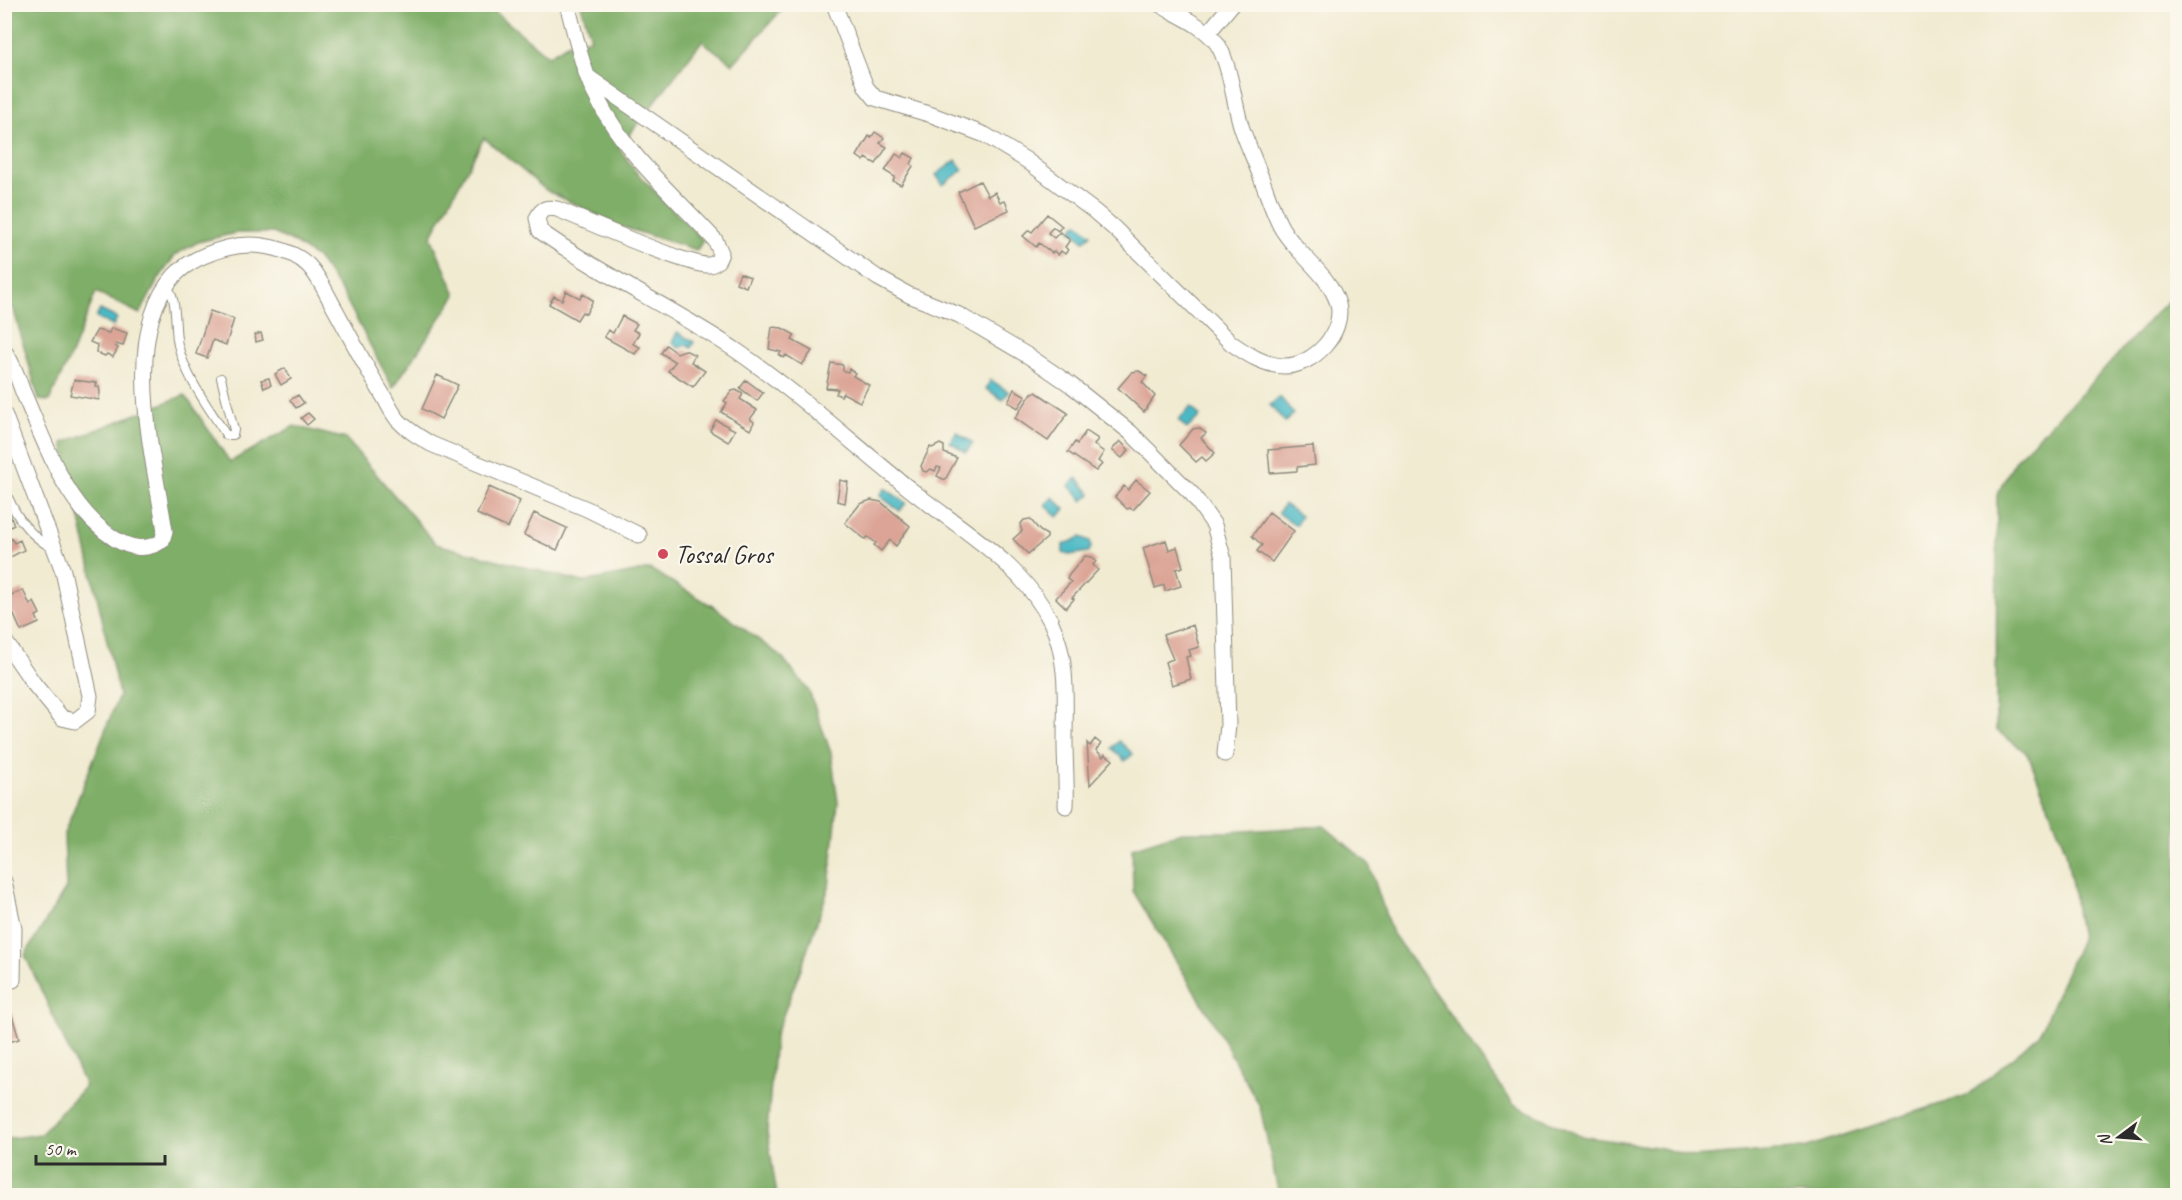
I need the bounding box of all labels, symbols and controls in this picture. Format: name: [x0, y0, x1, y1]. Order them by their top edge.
place label: Tossal Gros: [675, 538, 775, 571]
marker: Tossal Gros: [656, 547, 670, 561]
north arrow: [2089, 1107, 2149, 1167]
scale bar: [36, 1128, 165, 1166]
text: N: [2094, 1130, 2117, 1148]
text: 50 m: [45, 1138, 78, 1160]

